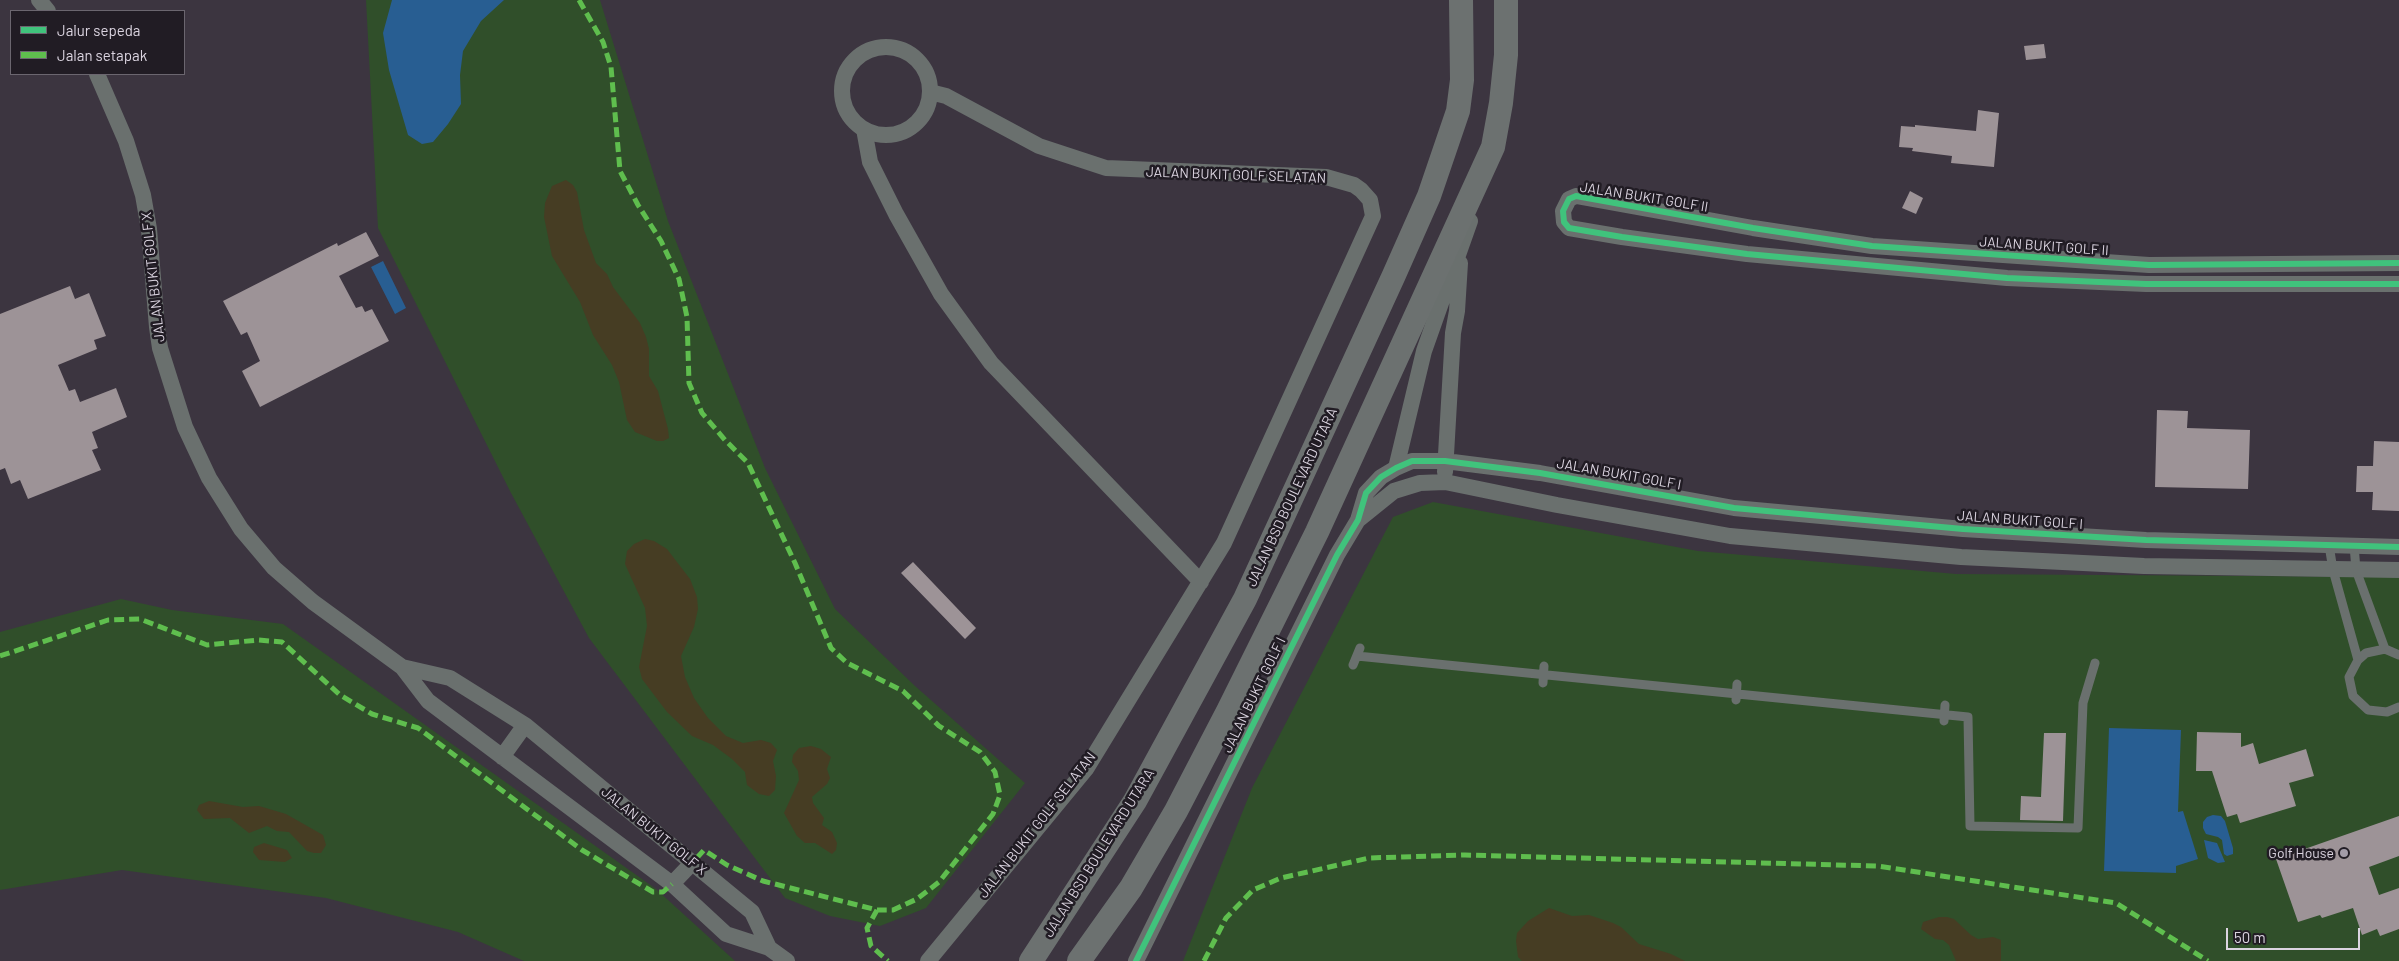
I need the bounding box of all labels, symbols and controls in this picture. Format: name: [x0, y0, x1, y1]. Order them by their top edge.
legend: [10, 10, 185, 75]
text: Jalur sepeda: [57, 21, 141, 39]
text: Jalan setapak: [57, 46, 147, 64]
street label: JALAN BUKIT GOLF SELATAN: [1146, 163, 1326, 187]
street label: JALAN BUKIT GOLF II: [1579, 179, 1709, 215]
street label: JALAN BUKIT GOLF X: [138, 211, 168, 343]
street label: JALAN BUKIT GOLF II: [1979, 233, 2109, 259]
street label: JALAN BSD BOULEVARD UTARA: [1243, 405, 1341, 589]
street label: JALAN BUKIT GOLF I: [1555, 455, 1683, 493]
street label: JALAN BUKIT GOLF I: [1956, 507, 2084, 533]
street label: JALAN BUKIT GOLF I: [1219, 635, 1289, 755]
street label: JALAN BUKIT GOLF SELATAN: [975, 749, 1099, 901]
street label: JALAN BSD BOULEVARD UTARA: [1040, 766, 1158, 940]
street label: JALAN BUKIT GOLF X: [598, 783, 710, 879]
place label: Golf House: [2268, 845, 2334, 861]
marker: Golf House: [2338, 847, 2350, 859]
scale bar: [2229, 918, 2363, 950]
text: 50 m: [2234, 928, 2266, 946]

